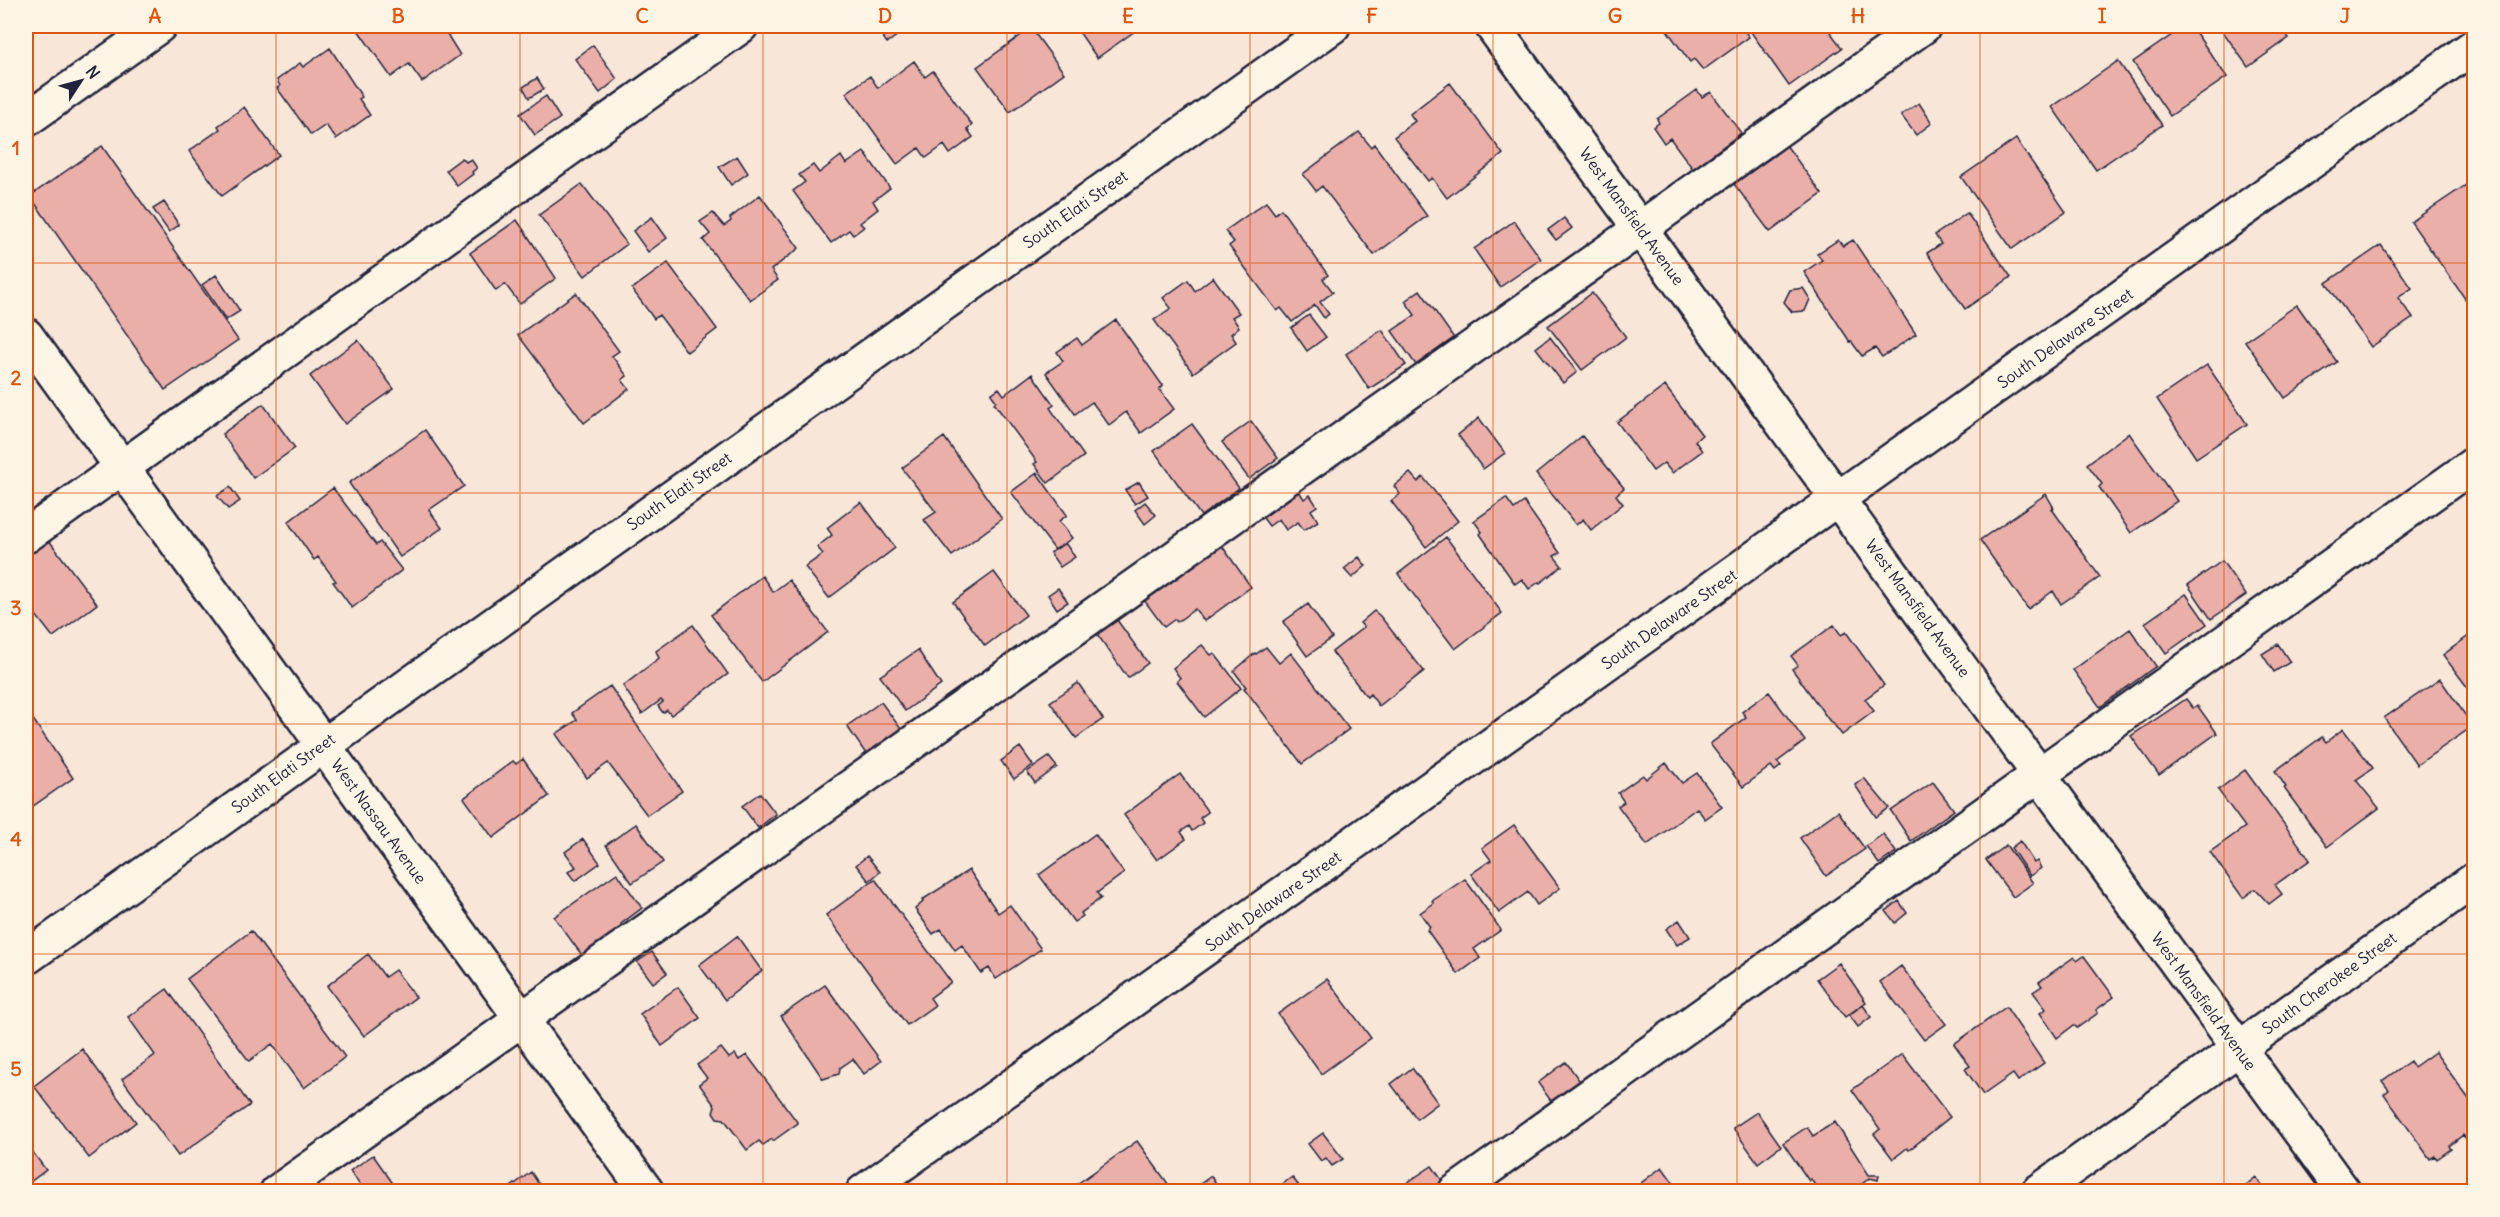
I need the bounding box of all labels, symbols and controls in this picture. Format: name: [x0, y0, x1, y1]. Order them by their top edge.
text: A: [149, 3, 162, 28]
text: B: [391, 3, 405, 28]
text: C: [635, 3, 649, 28]
text: D: [878, 3, 892, 28]
text: E: [1122, 3, 1134, 28]
text: F: [1366, 3, 1378, 28]
text: G: [1608, 3, 1622, 28]
text: H: [1851, 3, 1865, 28]
text: I: [2098, 3, 2107, 28]
text: J: [2340, 3, 2351, 28]
north arrow: [51, 51, 111, 111]
text: N: [82, 62, 104, 83]
text: 1: [12, 135, 20, 160]
street label: West Mansfield Avenue: [1575, 143, 1689, 289]
street label: South Elati Street: [1019, 165, 1132, 253]
street label: South Delaware Street: [1993, 283, 2137, 392]
text: 2: [11, 365, 22, 390]
street label: South Elati Street: [623, 447, 736, 535]
street label: West Mansfield Avenue: [1861, 535, 1975, 681]
street label: South Delaware Street: [1597, 564, 1741, 673]
text: 3: [10, 595, 22, 620]
street label: South Elati Street: [227, 728, 339, 817]
street label: West Nassau Avenue: [327, 755, 431, 887]
text: 4: [10, 826, 22, 851]
street label: South Delaware Street: [1201, 846, 1345, 955]
street label: South Cherokee Street: [2258, 927, 2401, 1038]
street label: West Mansfield Avenue: [2147, 928, 2261, 1074]
text: 5: [10, 1056, 22, 1081]

